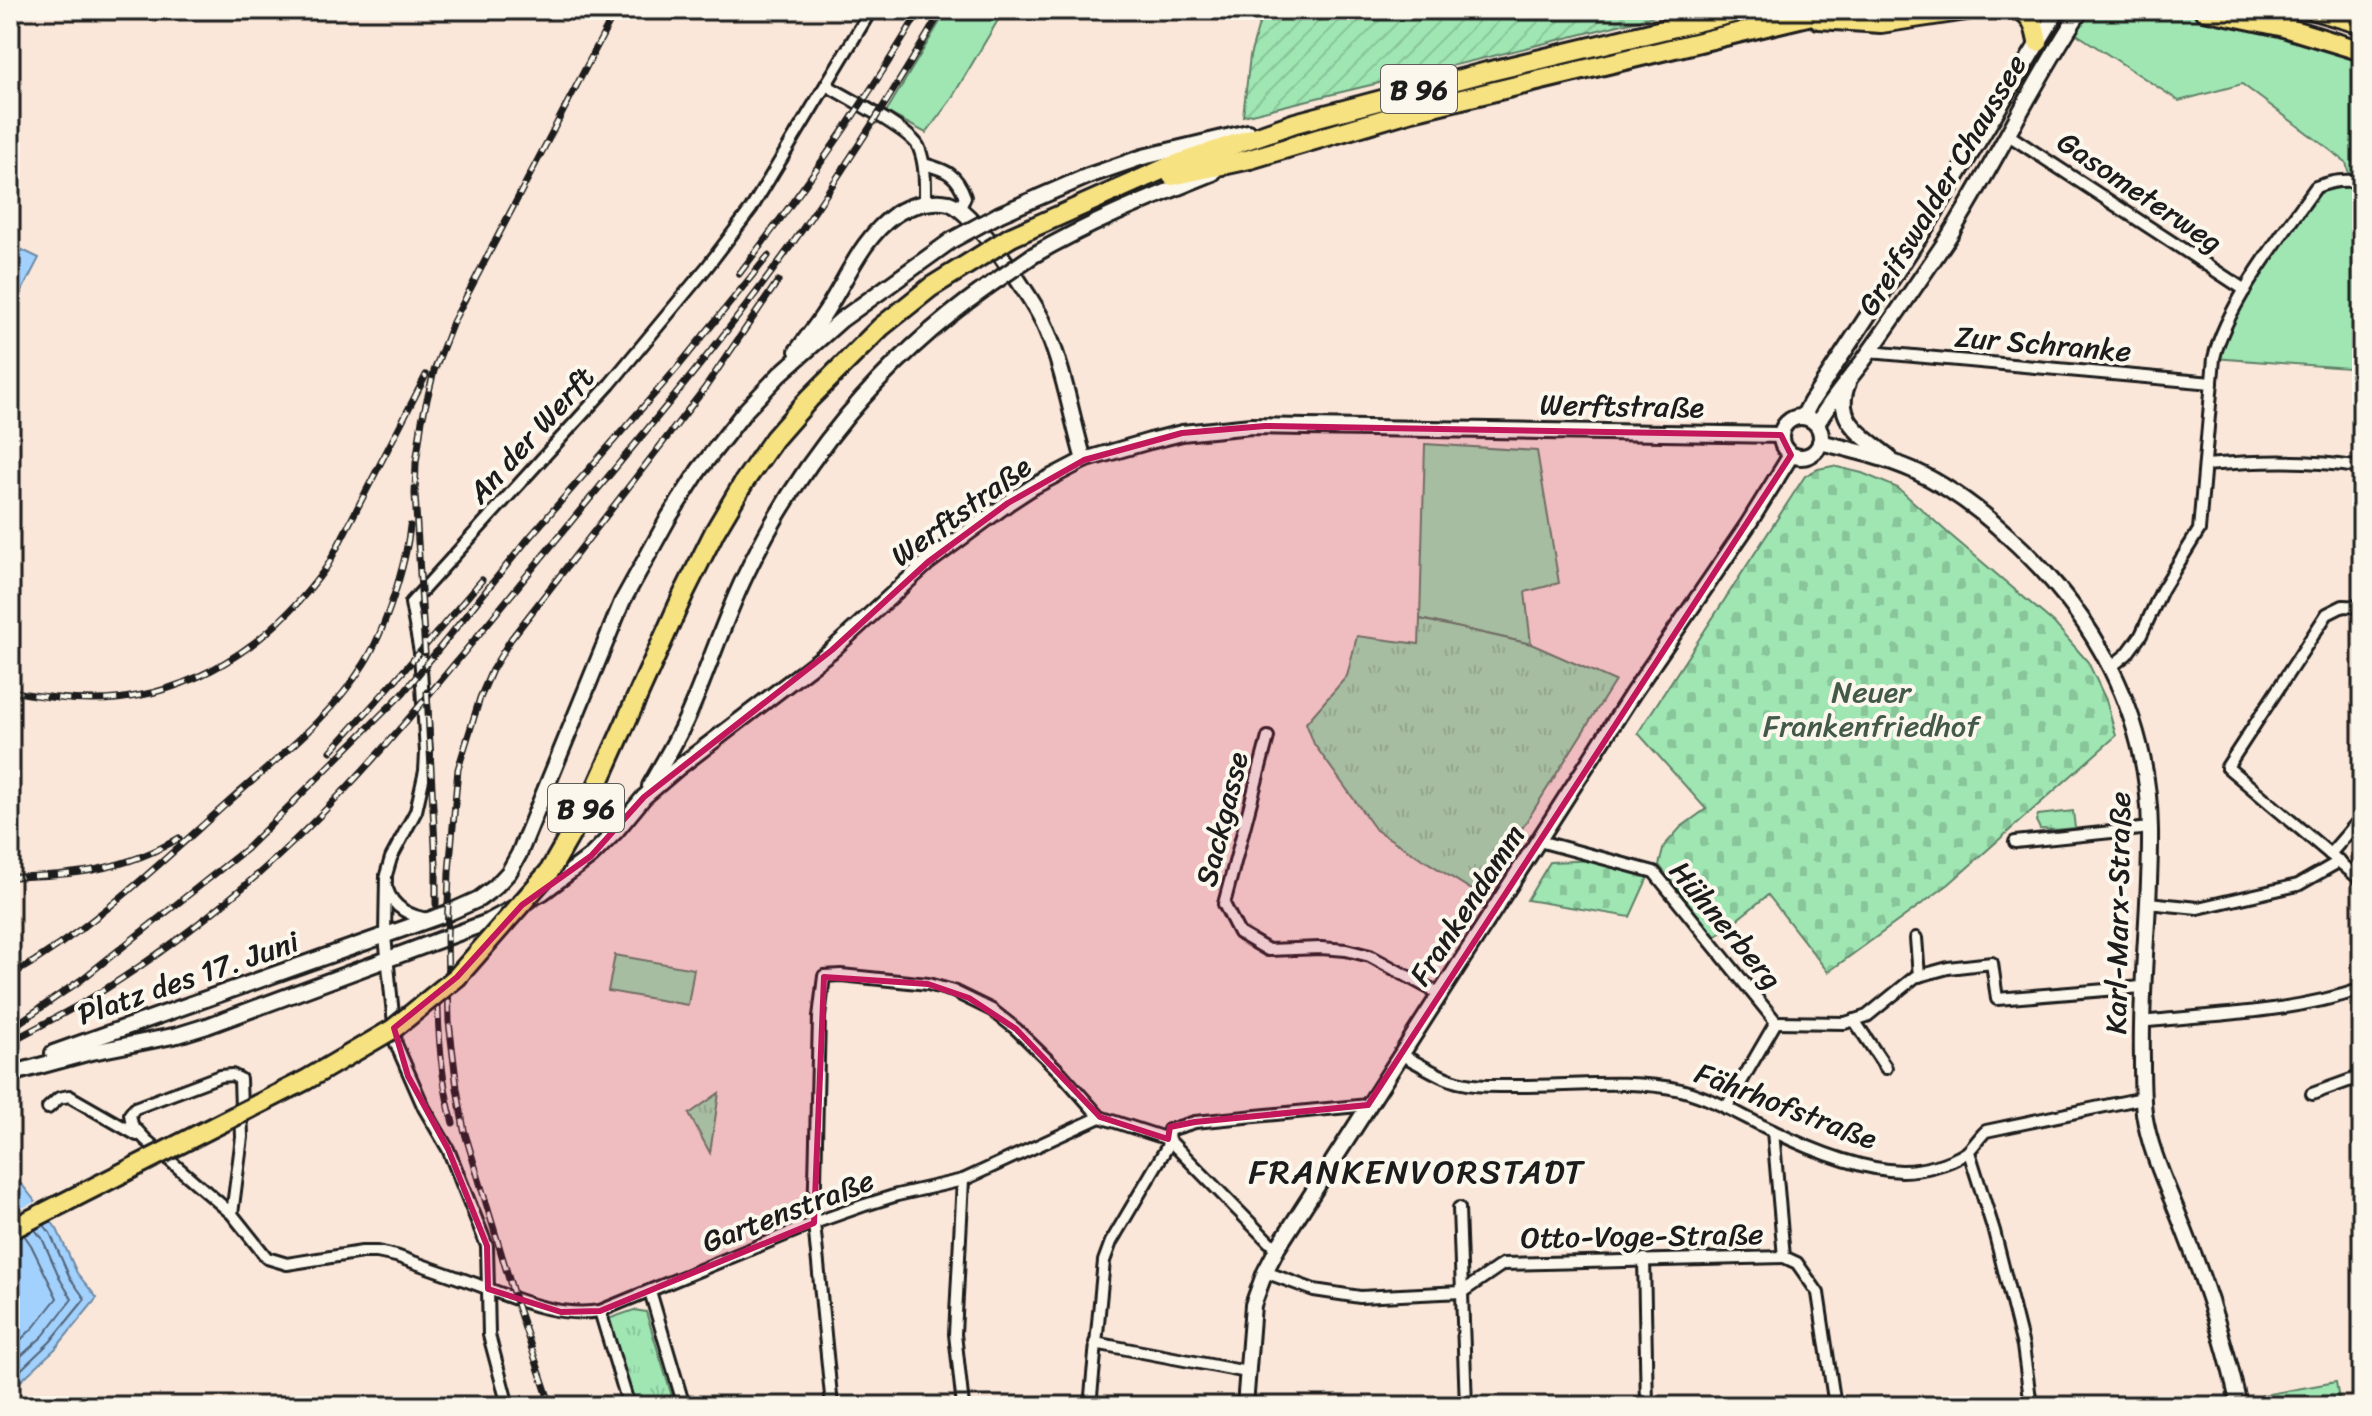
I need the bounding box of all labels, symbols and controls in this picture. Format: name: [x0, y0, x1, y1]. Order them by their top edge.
street label: Greifswalder Chaussee: [1842, 43, 2042, 327]
road number: B 96: [1381, 65, 1457, 113]
street label: Gasometerweg: [2046, 116, 2234, 268]
street label: Zur Schranke: [1953, 309, 2133, 379]
street label: An der Werft: [453, 353, 609, 517]
street label: Werftstraße: [1539, 378, 1705, 434]
street label: Werftstraße: [879, 441, 1043, 581]
park label: Neuer Frankenfriedhof: [1763, 665, 1982, 753]
street label: Sackgasse: [1179, 746, 1265, 892]
road number: B 96: [548, 784, 624, 832]
street label: Karl-Marx-Straße: [2089, 791, 2147, 1035]
street label: Frankendamm: [1394, 813, 1540, 997]
street label: Hühnerberg: [1655, 848, 1797, 1002]
street label: Platz des 17. Juni: [70, 914, 308, 1041]
street label: Fährhofstraße: [1687, 1046, 1885, 1166]
district label: FRANKENVORSTADT: [1248, 1142, 1586, 1202]
street label: Gartenstraße: [694, 1153, 882, 1269]
street label: Otto-Voge-Straße: [1520, 1207, 1764, 1265]

